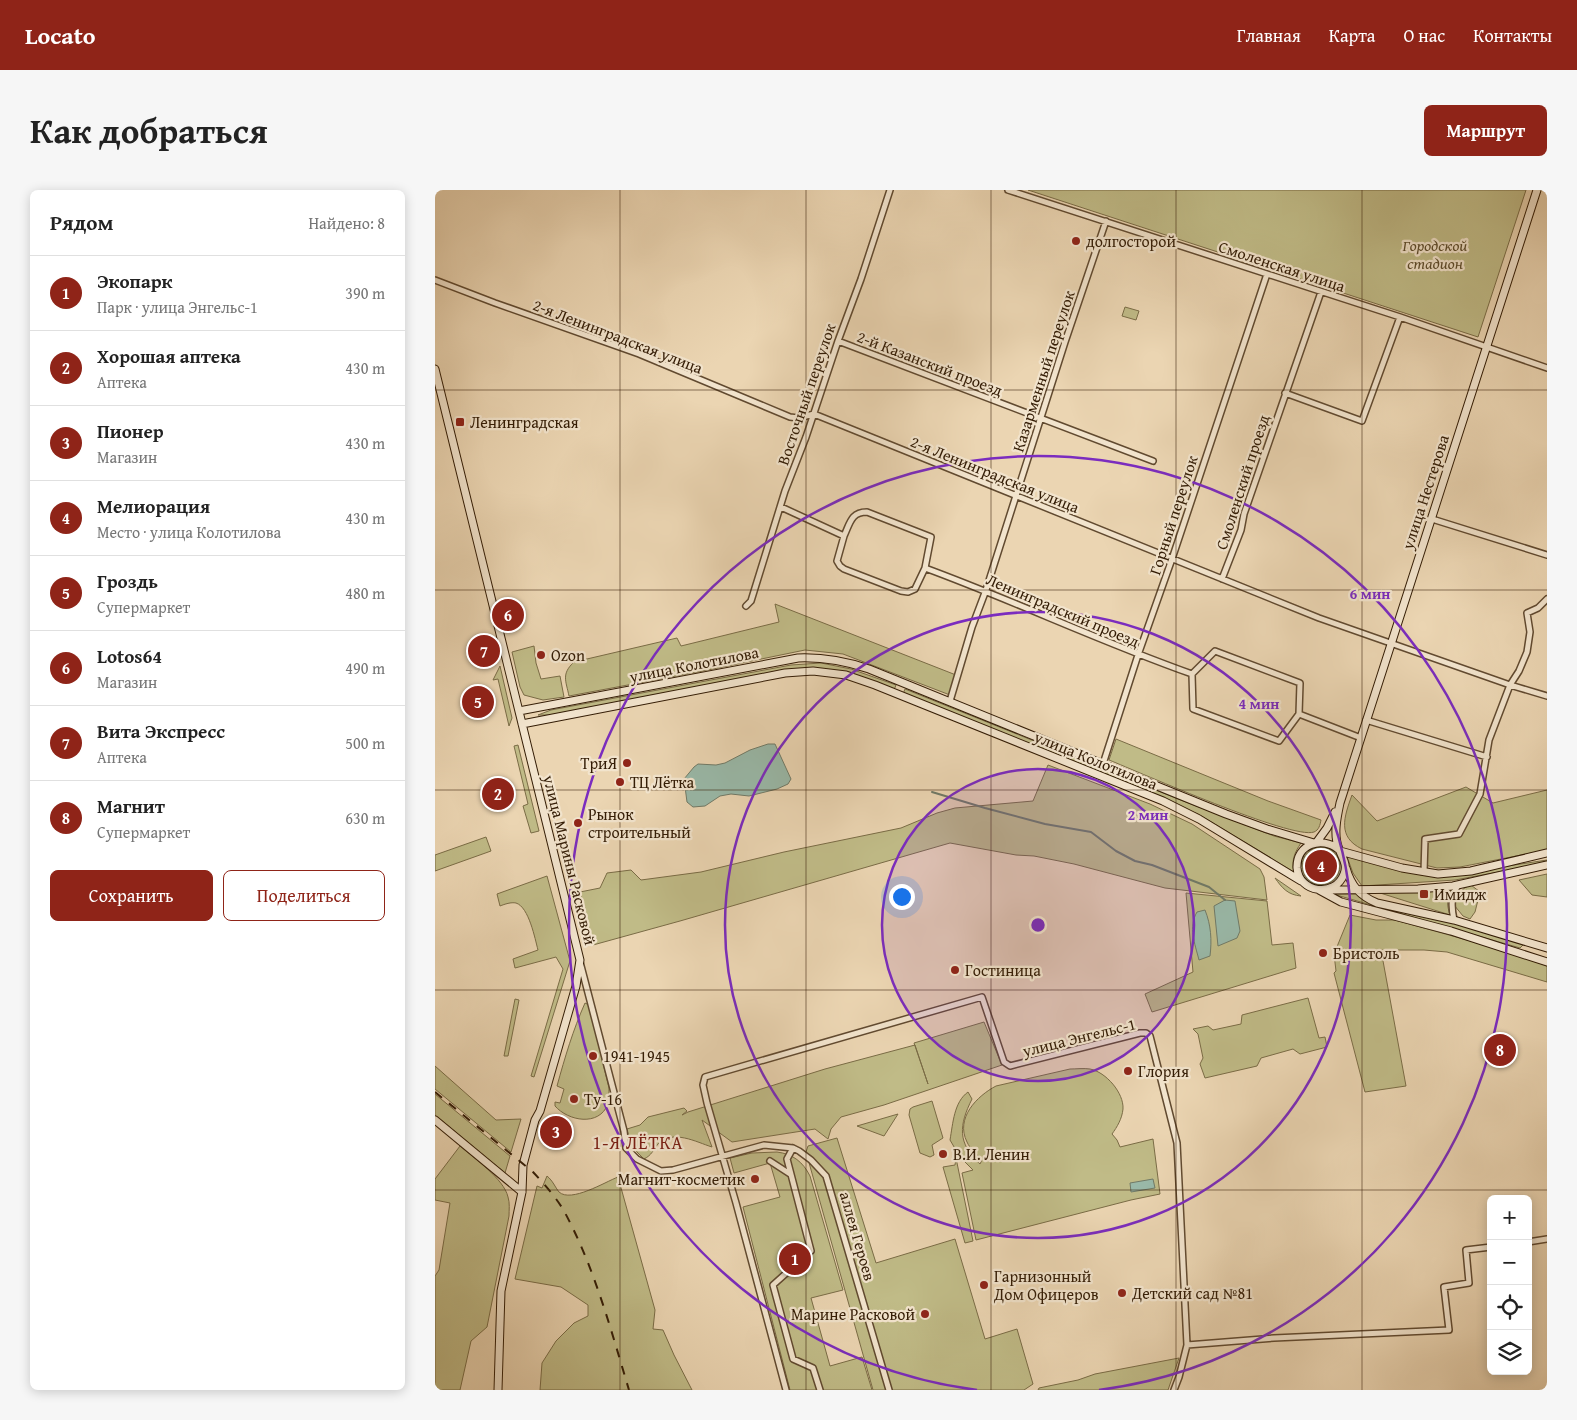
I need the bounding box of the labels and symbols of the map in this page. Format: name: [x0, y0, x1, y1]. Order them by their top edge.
place label: долгосторой: [1086, 229, 1176, 253]
park label: Городской стадион: [1402, 233, 1467, 275]
street label: Смоленская улица: [1216, 234, 1349, 298]
marker: долгосторой: [1070, 235, 1082, 247]
street label: Казарменный переулок: [1006, 287, 1081, 455]
street label: 2-я Ленинградская улица: [530, 293, 707, 380]
street label: Восточный переулок: [770, 319, 842, 468]
street label: 2-й Казанский проезд: [854, 324, 1007, 402]
place label: Ленинградская: [470, 410, 579, 434]
street label: Смоленский проезд: [1209, 411, 1275, 553]
marker: Ленинградская: [454, 416, 466, 428]
street label: 2-я Ленинградская улица: [907, 429, 1083, 519]
street label: улица Нестерова: [1395, 431, 1455, 553]
street label: Горный переулок: [1142, 452, 1204, 578]
street label: Ленинградский проезд: [983, 567, 1144, 653]
text: 6 мин: [1350, 583, 1391, 604]
pin: 6: [492, 596, 524, 634]
pin: 7: [468, 632, 500, 670]
street label: улица Колотилова: [626, 640, 761, 688]
place label: Ozon: [551, 643, 585, 667]
marker: Ozon: [535, 649, 547, 661]
pin: 5: [462, 683, 494, 721]
text: 4 мин: [1239, 693, 1280, 714]
street label: улица Колотилова: [1030, 724, 1162, 796]
place label: ТриЯ: [580, 751, 618, 775]
marker: ТриЯ: [621, 757, 633, 769]
place label: ТЦ Лётка: [630, 770, 695, 794]
street label: улица Марины Расковой: [537, 772, 603, 948]
pin: 2: [482, 775, 514, 813]
marker: ТЦ Лётка: [614, 776, 626, 788]
place label: Рынок строительный: [588, 802, 691, 844]
text: 2 мин: [1128, 804, 1169, 825]
marker: Рынок строительный: [572, 817, 584, 829]
pin: 4: [1305, 847, 1337, 885]
place label: Имидж: [1434, 882, 1486, 906]
your location: [889, 884, 915, 910]
marker: Имидж: [1418, 888, 1430, 900]
centre of rings: [1029, 916, 1047, 934]
place label: Бристоль: [1333, 941, 1400, 965]
marker: Бристоль: [1317, 947, 1329, 959]
place label: Гостиница: [965, 958, 1041, 982]
marker: Гостиница: [949, 964, 961, 976]
street label: улица Энгельс-1: [1019, 1011, 1138, 1063]
pin: 8: [1484, 1031, 1516, 1069]
place label: 1941-1945: [603, 1044, 670, 1068]
marker: 1941-1945: [587, 1050, 599, 1062]
place label: Глория: [1138, 1059, 1189, 1083]
marker: Глория: [1122, 1065, 1134, 1077]
place label: Ту-16: [584, 1087, 622, 1111]
marker: Ту-16: [568, 1093, 580, 1105]
pin: 3: [540, 1113, 572, 1151]
district label: 1-Я ЛЁТКА: [593, 1129, 683, 1156]
place label: В.И. Ленин: [953, 1142, 1030, 1166]
marker: В.И. Ленин: [937, 1148, 949, 1160]
place label: Магнит-косметик: [618, 1167, 746, 1191]
marker: Магнит-косметик: [749, 1173, 761, 1185]
street label: аллея Героев: [834, 1189, 882, 1284]
pin: 1: [779, 1240, 811, 1278]
place label: Гарнизонный Дом Офицеров: [993, 1264, 1099, 1306]
marker: Гарнизонный Дом Офицеров: [978, 1279, 990, 1291]
place label: Детский сад №81: [1131, 1281, 1253, 1305]
marker: Детский сад №81: [1116, 1287, 1128, 1299]
place label: Марине Расковой: [791, 1302, 915, 1326]
marker: Марине Расковой: [919, 1308, 931, 1320]

